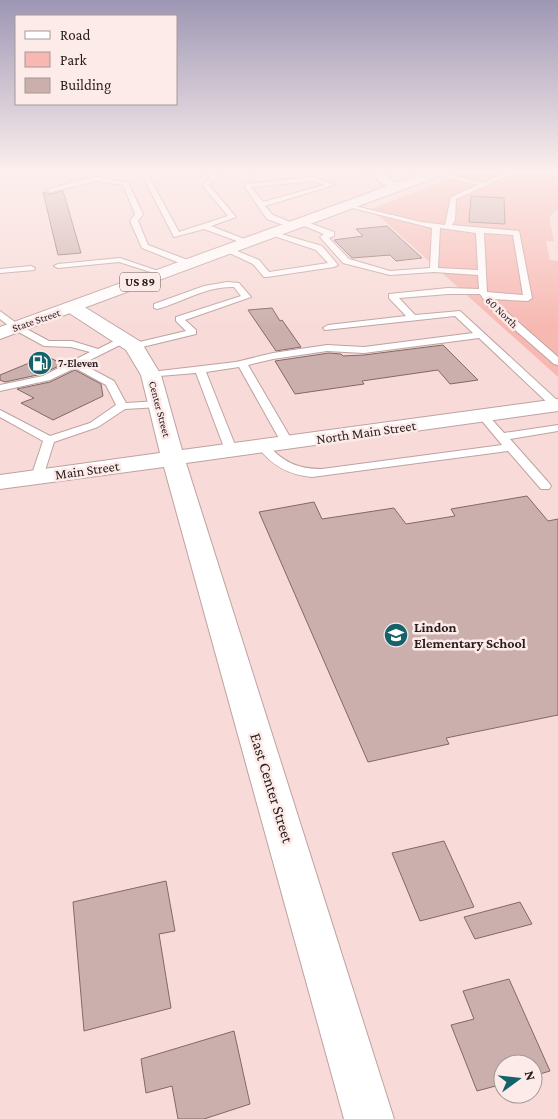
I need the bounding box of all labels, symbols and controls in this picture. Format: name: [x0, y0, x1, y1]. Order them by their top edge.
legend: [15, 15, 178, 105]
text: Road: [60, 27, 91, 43]
text: Park: [60, 52, 87, 68]
text: Building: [60, 77, 111, 94]
road number: US 89: [120, 272, 160, 292]
street label: 60 North: [483, 294, 521, 330]
street label: State Street: [10, 306, 62, 334]
fuel station icon: 7-Eleven: [27, 350, 53, 376]
place label: 7-Eleven: [58, 357, 99, 369]
street label: Center Street: [147, 380, 173, 439]
street label: North Main Street: [315, 417, 417, 447]
street label: Main Street: [54, 458, 121, 482]
place label: Lindon Elementary School: [414, 619, 526, 651]
school or university icon: Lindon Elementary School: [383, 622, 409, 648]
street label: East Center Street: [247, 731, 297, 846]
north arrow: [493, 1054, 543, 1104]
text: N: [522, 1069, 540, 1083]

